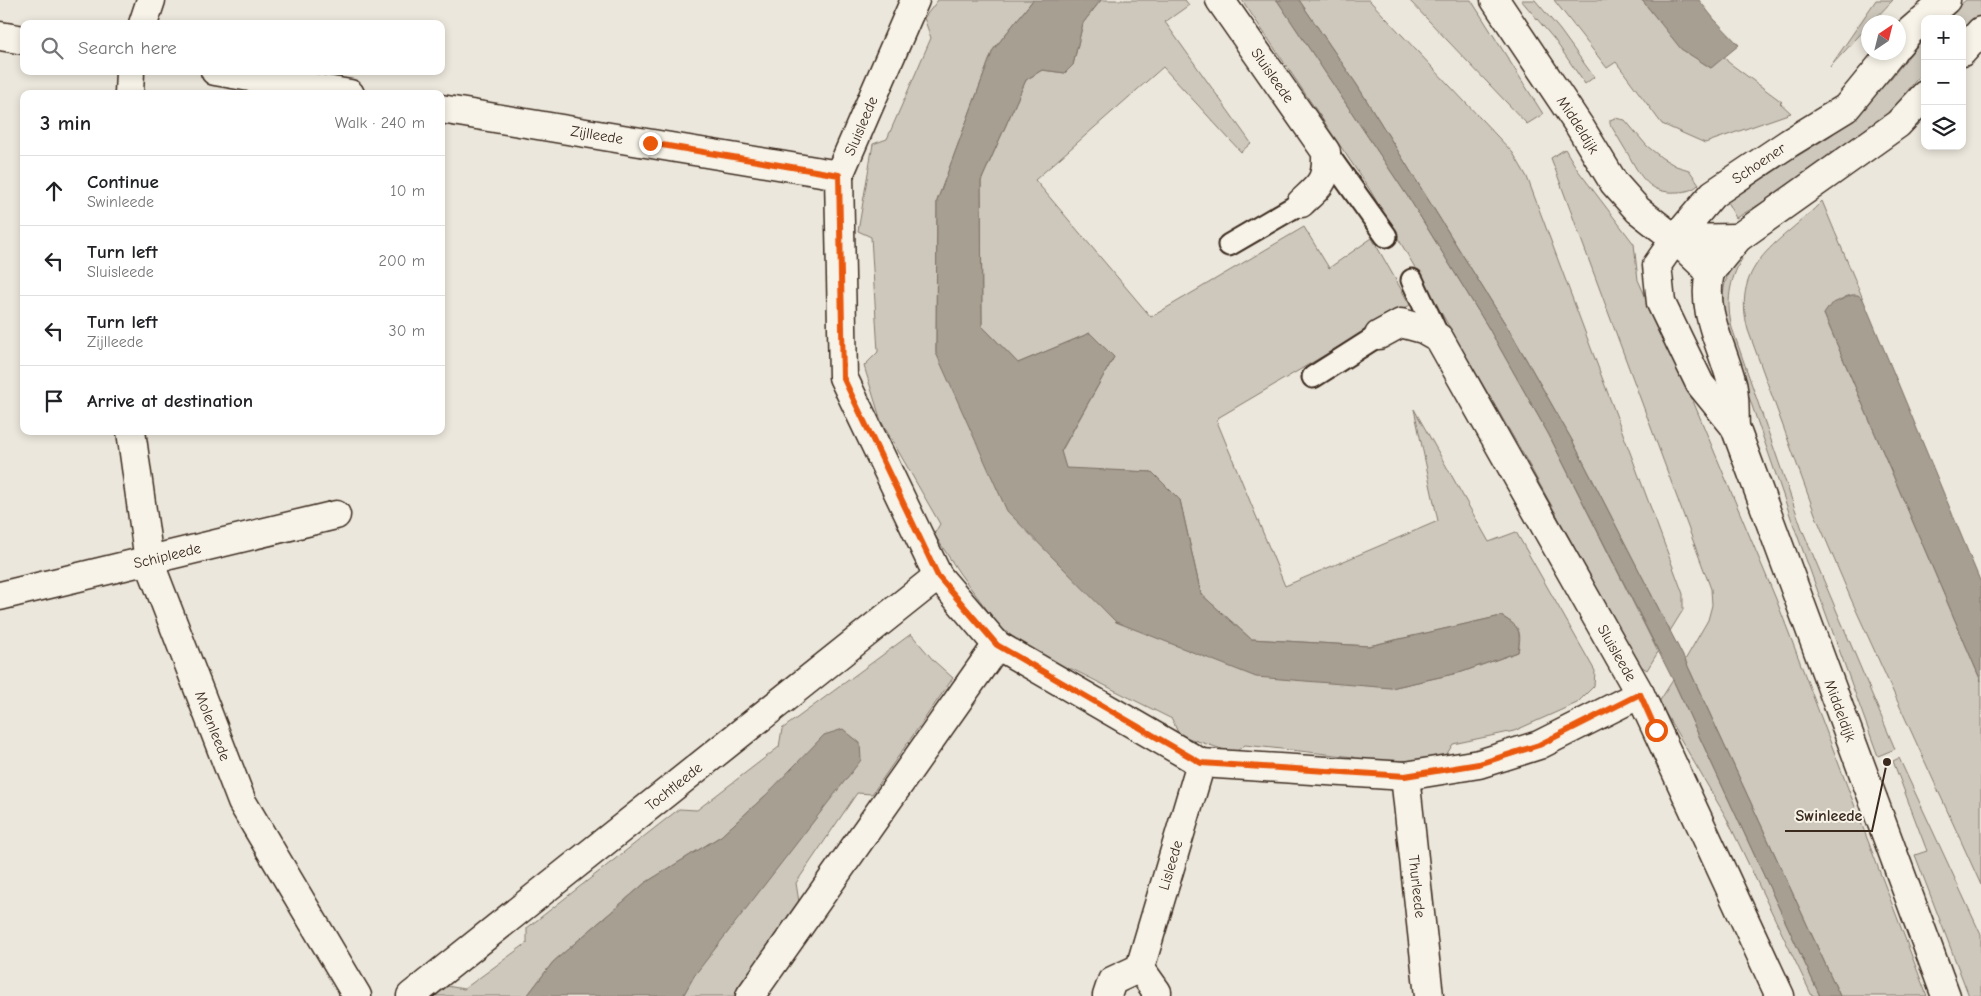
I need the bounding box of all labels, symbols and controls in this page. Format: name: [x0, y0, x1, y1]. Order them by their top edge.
north arrow: [1861, 15, 1906, 60]
map controls: [1921, 15, 1966, 150]
button: +: [1921, 15, 1966, 60]
search box: [20, 20, 445, 75]
icon: search: [38, 34, 66, 62]
text: Search here: [78, 37, 177, 59]
street label: Sluisleede: [1247, 45, 1298, 107]
button: −: [1921, 60, 1966, 105]
street label: Sluisleede: [840, 93, 882, 158]
street label: Middeldijk: [1553, 93, 1603, 158]
button: layers: [1921, 105, 1966, 150]
text: 3 min: [40, 111, 91, 135]
text: Walk · 240 m: [335, 114, 425, 132]
street label: Zijlleede: [569, 122, 625, 148]
route end: [639, 132, 662, 155]
street label: Schoener: [1728, 139, 1789, 188]
text: Continue: [87, 171, 159, 193]
icon: ahead: [40, 177, 68, 205]
text: 10 m: [390, 182, 425, 200]
text: Swinleede: [87, 193, 154, 211]
text: Turn left: [87, 241, 158, 263]
icon: left: [40, 247, 68, 275]
text: 200 m: [379, 252, 425, 270]
text: Sluisleede: [87, 263, 154, 281]
text: Turn left: [87, 311, 158, 333]
icon: left: [40, 317, 68, 345]
text: 30 m: [389, 322, 425, 340]
text: Zijlleede: [87, 333, 143, 351]
icon: arrive: [40, 387, 68, 415]
text: Arrive at destination: [87, 390, 253, 412]
street label: Schipleede: [132, 539, 203, 572]
street label: Sluisleede: [1594, 621, 1641, 685]
street label: Middeldijk: [1820, 677, 1860, 745]
street label: Molenleede: [191, 688, 234, 764]
route start: [1645, 719, 1668, 742]
street label: Tochtleede: [642, 758, 706, 815]
callout: Swinleede: [1785, 800, 1872, 831]
text: Swinleede: [1796, 807, 1863, 825]
street label: Lisleede: [1155, 838, 1187, 892]
street label: Thurleede: [1405, 854, 1429, 919]

